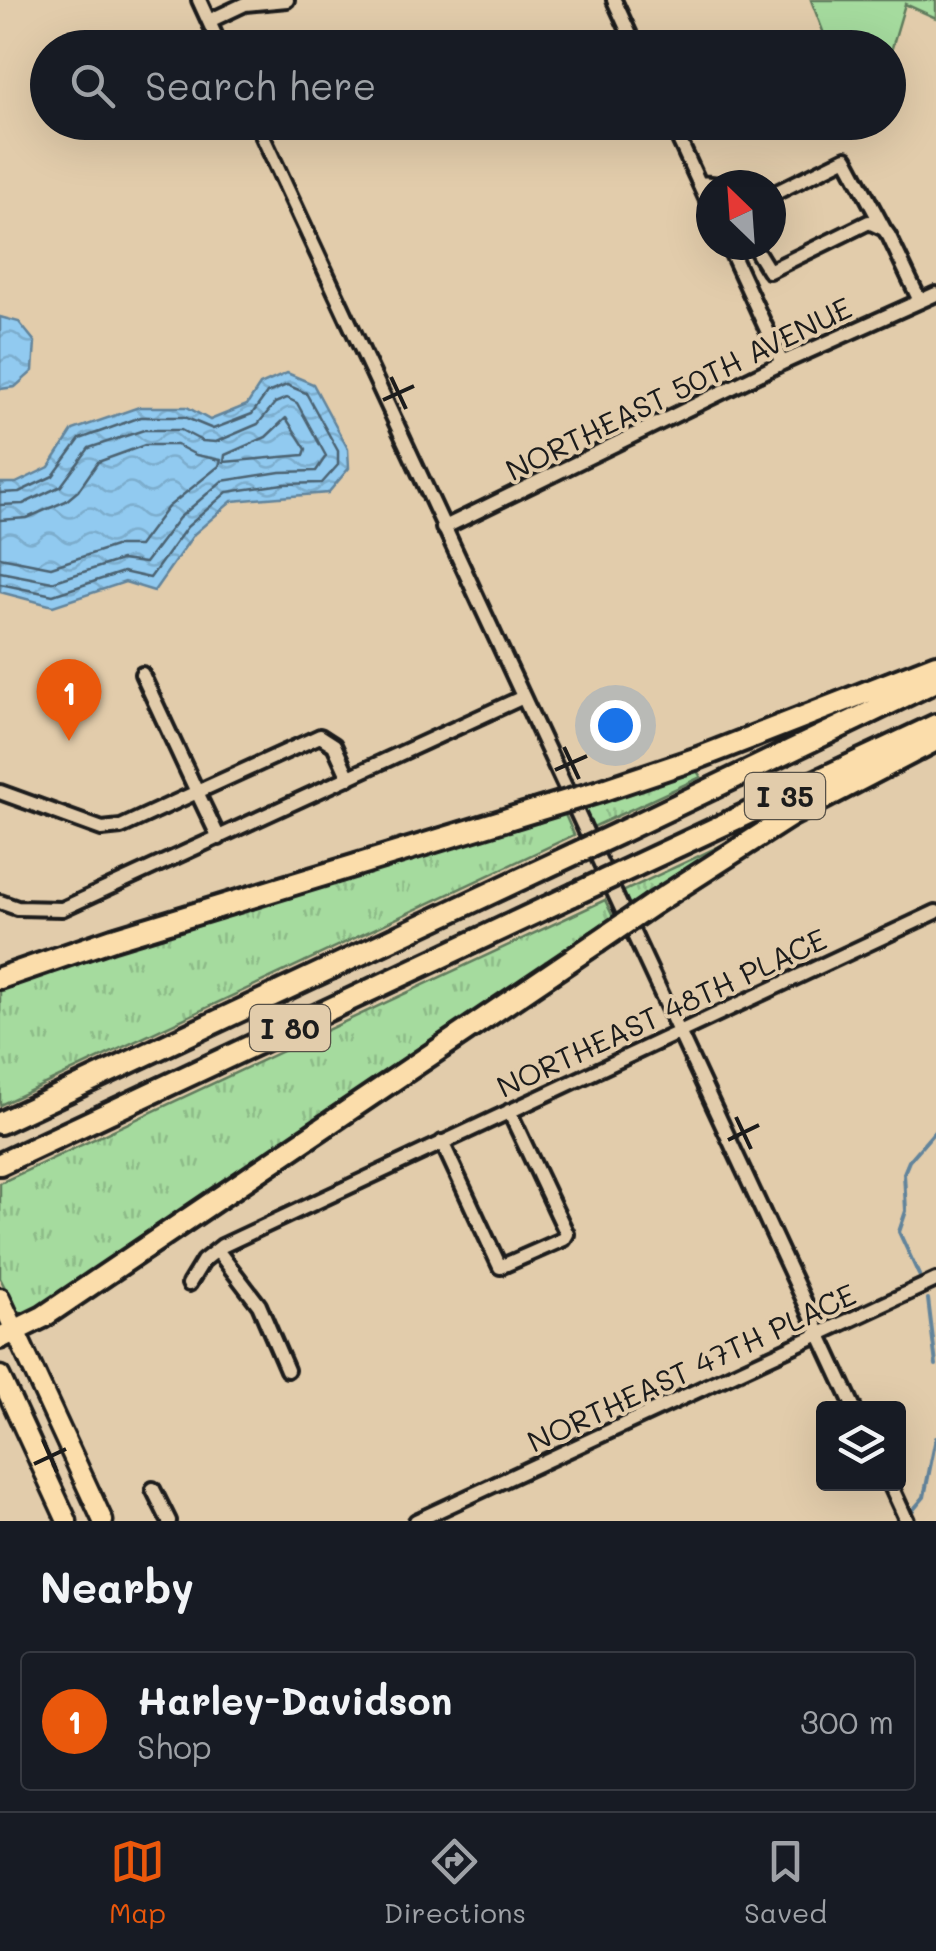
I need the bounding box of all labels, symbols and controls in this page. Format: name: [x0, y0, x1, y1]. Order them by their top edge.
search box: [30, 30, 906, 140]
icon: search: [65, 58, 120, 113]
text: Search here: [145, 60, 376, 110]
north arrow: [696, 170, 786, 260]
street label: NORTHEAST 50TH AVENUE: [498, 287, 858, 489]
pin: 1: [36, 658, 102, 741]
your location: [590, 700, 641, 751]
road number: I 35: [745, 773, 825, 819]
street label: NORTHEAST 48TH PLACE: [490, 918, 832, 1106]
road number: I 80: [250, 1005, 330, 1051]
street label: NORTHEAST 47TH PLACE: [520, 1273, 862, 1461]
map controls: [816, 1401, 906, 1491]
button: layers: [816, 1401, 906, 1491]
text: Nearby: [40, 1559, 194, 1614]
text: Harley-Davidson: [137, 1675, 452, 1725]
text: 1: [67, 1700, 82, 1742]
text: 300 m: [800, 1700, 894, 1742]
text: Shop: [137, 1725, 212, 1767]
tab: Map: [109, 1834, 166, 1930]
tab: Directions: [384, 1834, 526, 1930]
tab: Saved: [744, 1834, 827, 1930]

